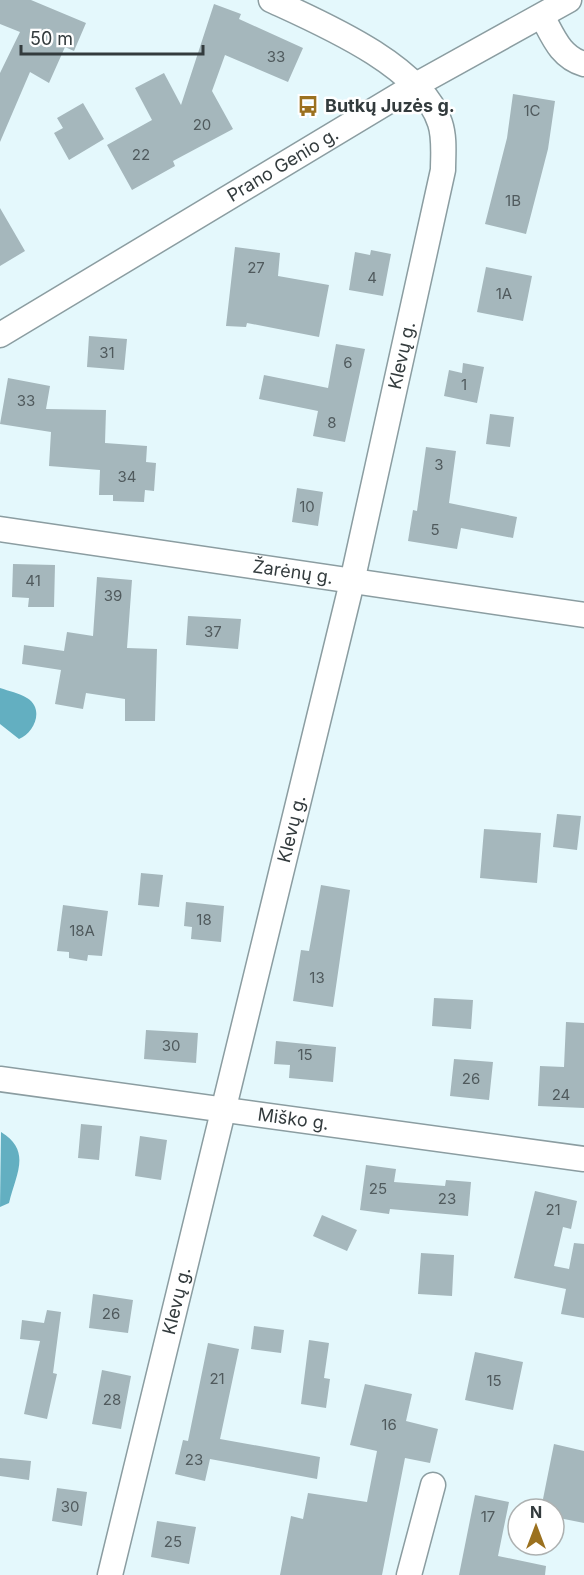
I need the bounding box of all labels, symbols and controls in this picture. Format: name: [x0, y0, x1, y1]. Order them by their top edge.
scale bar: [21, 18, 202, 56]
text: 50 m: [30, 28, 73, 49]
house number: 33: [267, 47, 285, 66]
bus stop icon: Butkų Juzės g.: [296, 94, 320, 118]
place label: Butkų Juzės g.: [325, 95, 455, 116]
house number: 1C: [523, 101, 541, 120]
house number: 20: [193, 115, 211, 134]
street label: Prano Genio g.: [223, 123, 342, 206]
house number: 22: [132, 145, 150, 164]
house number: 1B: [505, 191, 521, 210]
house number: 27: [247, 258, 265, 277]
house number: 4: [367, 268, 377, 287]
house number: 1A: [496, 284, 512, 303]
street label: Klevų g.: [384, 320, 419, 391]
house number: 31: [99, 343, 115, 362]
house number: 6: [343, 353, 353, 372]
house number: 1: [461, 375, 467, 394]
house number: 33: [17, 391, 35, 410]
house number: 8: [327, 413, 337, 432]
house number: 3: [434, 455, 444, 474]
house number: 34: [118, 467, 136, 486]
house number: 10: [299, 497, 315, 516]
house number: 5: [430, 520, 440, 539]
street label: Žarėnų g.: [251, 554, 335, 588]
house number: 41: [25, 571, 41, 590]
house number: 39: [104, 586, 122, 605]
house number: 37: [204, 622, 222, 641]
street label: Klevų g.: [273, 793, 310, 865]
house number: 18: [196, 910, 212, 929]
house number: 18A: [69, 921, 95, 940]
house number: 13: [309, 968, 325, 987]
house number: 30: [162, 1036, 180, 1055]
house number: 15: [297, 1045, 313, 1064]
house number: 26: [462, 1069, 480, 1088]
house number: 24: [552, 1085, 570, 1104]
street label: Miško g.: [256, 1103, 330, 1134]
house number: 25: [369, 1179, 387, 1198]
house number: 23: [438, 1189, 456, 1208]
house number: 21: [545, 1200, 561, 1219]
street label: Klevų g.: [158, 1265, 195, 1337]
house number: 26: [102, 1304, 120, 1323]
house number: 21: [209, 1369, 225, 1388]
house number: 15: [486, 1371, 502, 1390]
house number: 28: [103, 1390, 121, 1409]
house number: 16: [381, 1415, 397, 1434]
house number: 23: [185, 1450, 203, 1469]
house number: 30: [61, 1497, 79, 1516]
north arrow: [506, 1497, 566, 1557]
text: N: [530, 1502, 542, 1522]
house number: 17: [481, 1507, 495, 1526]
house number: 25: [164, 1532, 182, 1551]

